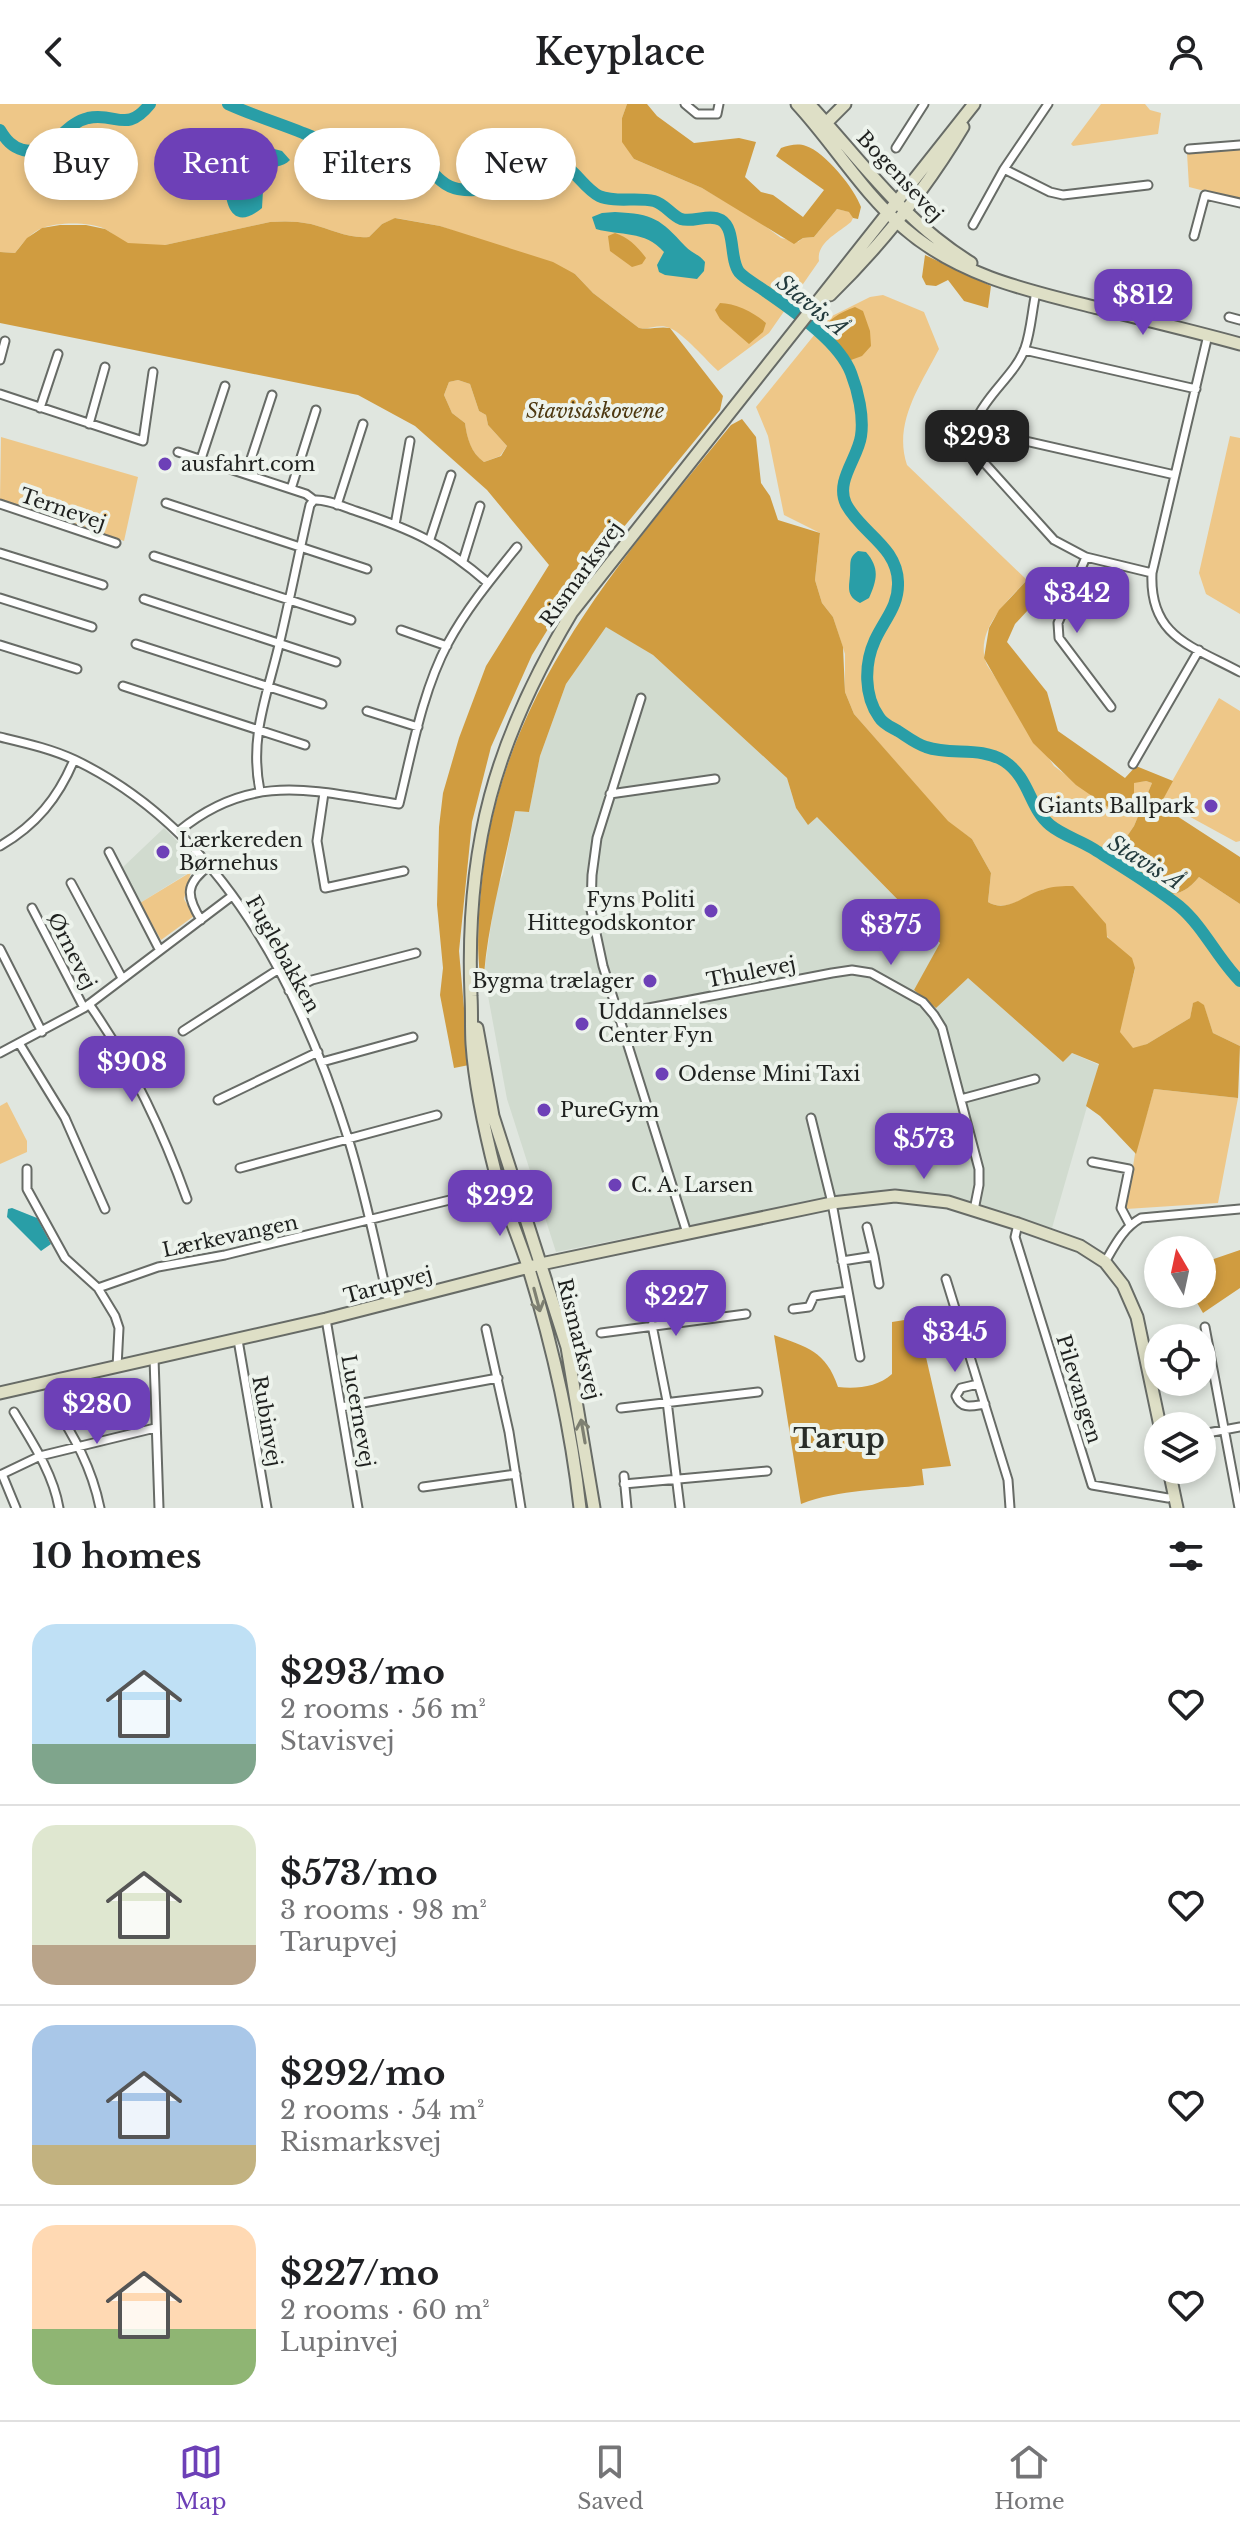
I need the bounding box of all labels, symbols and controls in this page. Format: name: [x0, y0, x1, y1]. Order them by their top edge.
icon: back: [32, 30, 76, 74]
text: Keyplace: [535, 30, 705, 75]
icon: person: [1164, 30, 1208, 74]
street label: Bogensevej: [852, 126, 948, 226]
chip: Buy: [24, 128, 138, 200]
chip: Rent: [154, 128, 278, 200]
chip: Filters: [294, 128, 440, 200]
chip: New: [456, 128, 576, 200]
water label: Stavis Å: [771, 269, 853, 342]
pin: $812: [1096, 269, 1190, 337]
text: $812: [1112, 279, 1174, 311]
park label: Stavisåskovene: [526, 399, 664, 423]
pin: $293: [930, 410, 1024, 478]
text: $293: [943, 420, 1011, 452]
place label: ausfahrt.com: [181, 452, 316, 476]
marker: ausfahrt.com: [156, 455, 174, 473]
street label: Ternevej: [17, 483, 109, 535]
street label: Rismarksvej: [535, 517, 627, 631]
pin: $342: [1030, 567, 1124, 635]
text: $342: [1043, 577, 1111, 609]
place label: Giants Ballpark: [1038, 794, 1196, 818]
marker: Giants Ballpark: [1202, 797, 1220, 815]
place label: Lærkereden Børnehus: [179, 828, 303, 875]
water label: Stavis Å: [1103, 829, 1189, 896]
marker: Lærkereden Børnehus: [154, 843, 172, 861]
place label: Fyns Politi Hittegodskontor: [527, 888, 695, 935]
street label: Fuglebakken: [241, 891, 325, 1017]
pin: $375: [844, 899, 938, 967]
marker: Fyns Politi Hittegodskontor: [702, 902, 720, 920]
street label: Ørnevej: [43, 909, 101, 993]
text: $375: [860, 909, 922, 941]
street label: Thulevej: [704, 952, 798, 992]
place label: Bygma trælager: [472, 969, 634, 993]
marker: Bygma trælager: [641, 972, 659, 990]
place label: Uddannelses Center Fyn: [598, 1000, 728, 1047]
marker: Uddannelses Center Fyn: [573, 1015, 591, 1033]
pin: $908: [85, 1036, 179, 1104]
text: $908: [97, 1046, 167, 1078]
place label: Odense Mini Taxi: [678, 1062, 861, 1086]
marker: Odense Mini Taxi: [653, 1065, 671, 1083]
place label: PureGym: [560, 1098, 660, 1122]
marker: PureGym: [535, 1101, 553, 1119]
pin: $573: [877, 1113, 971, 1181]
text: $573: [893, 1123, 955, 1155]
pin: $292: [453, 1170, 547, 1238]
place label: C. A. Larsen: [631, 1173, 753, 1197]
marker: C. A. Larsen: [606, 1176, 624, 1194]
text: $292: [466, 1180, 534, 1212]
street label: Lærkevangen: [160, 1210, 300, 1262]
north arrow: [1144, 1236, 1216, 1308]
map controls: [1144, 1236, 1216, 1484]
street label: Tarupvej: [341, 1262, 435, 1308]
pin: $227: [629, 1270, 723, 1338]
street label: Rismarksvej: [552, 1276, 606, 1402]
text: $227: [644, 1280, 708, 1312]
one-way arrow: [530, 1287, 545, 1313]
pin: $345: [908, 1306, 1002, 1374]
text: $345: [922, 1316, 988, 1348]
button: locate: [1144, 1324, 1216, 1396]
street label: Pilevangen: [1051, 1332, 1107, 1446]
street label: Lucernevej: [336, 1353, 380, 1469]
street label: Rubinvej: [247, 1374, 287, 1468]
pin: $280: [50, 1378, 144, 1446]
text: $280: [62, 1388, 132, 1420]
button: layers: [1144, 1412, 1216, 1484]
one-way arrow: [574, 1419, 589, 1444]
district label: Tarup: [793, 1421, 885, 1456]
icon: filters: [1164, 1534, 1208, 1578]
text: 10 homes: [32, 1535, 202, 1577]
text: $293/mo: [280, 1651, 445, 1693]
icon: home: [96, 1656, 192, 1752]
icon: heart: [1164, 1682, 1208, 1726]
text: 2 rooms · 56 m²: [280, 1693, 486, 1725]
text: Stavisvej: [280, 1725, 395, 1757]
text: $573/mo: [280, 1852, 438, 1894]
icon: home: [96, 1857, 192, 1953]
icon: heart: [1164, 1883, 1208, 1927]
text: 3 rooms · 98 m²: [280, 1894, 487, 1926]
text: Tarupvej: [280, 1926, 398, 1958]
text: $292/mo: [280, 2052, 445, 2094]
icon: home: [96, 2057, 192, 2153]
icon: heart: [1164, 2083, 1208, 2127]
text: 2 rooms · 54 m²: [280, 2094, 484, 2126]
text: Rismarksvej: [280, 2126, 442, 2158]
text: $227/mo: [280, 2252, 439, 2294]
icon: home: [96, 2257, 192, 2353]
icon: heart: [1164, 2283, 1208, 2327]
text: 2 rooms · 60 m²: [280, 2294, 490, 2326]
text: Lupinvej: [280, 2326, 398, 2358]
tab: Map: [175, 2440, 226, 2515]
tab: Saved: [577, 2440, 644, 2515]
tab: Home: [994, 2440, 1065, 2515]

